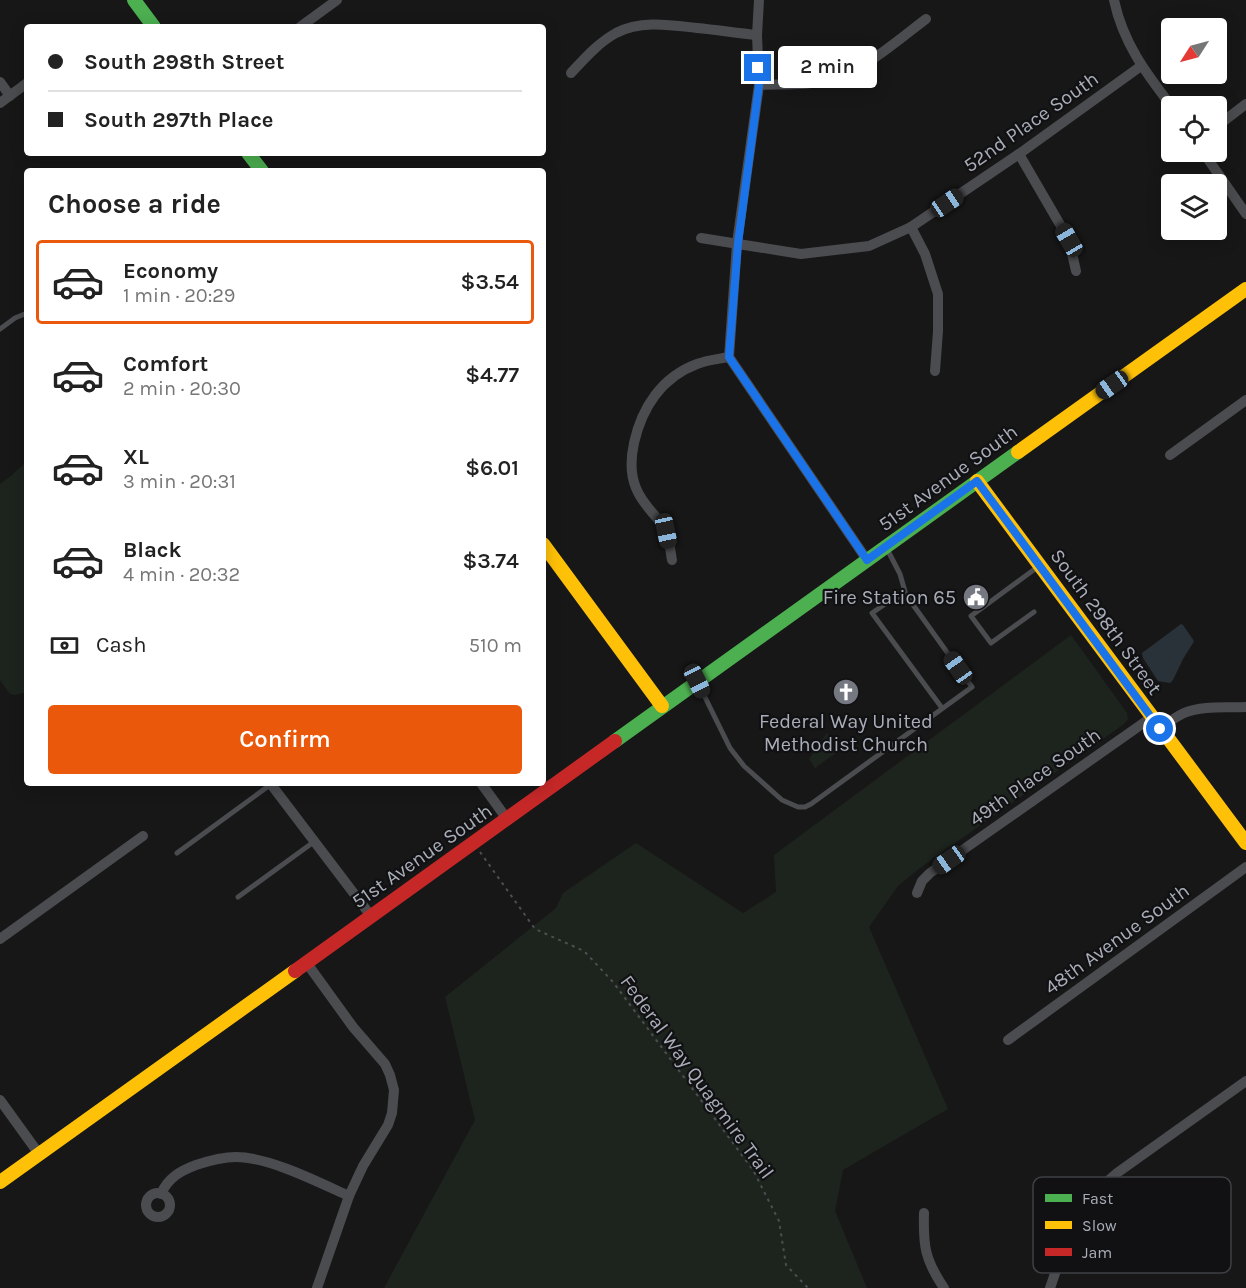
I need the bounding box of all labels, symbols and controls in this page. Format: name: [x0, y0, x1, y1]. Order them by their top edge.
north arrow: [1161, 18, 1227, 84]
map controls: [1161, 18, 1227, 240]
callout: 2 min: [779, 47, 878, 89]
text: South 298th Street: [84, 49, 284, 75]
route end: [744, 54, 771, 81]
text: 2 min: [800, 55, 855, 78]
street label: 52nd Place South: [959, 67, 1103, 177]
button: locate: [1161, 96, 1227, 162]
text: South 297th Place: [84, 107, 274, 133]
button: layers: [1161, 174, 1227, 240]
car: [927, 185, 967, 221]
text: Choose a ride: [48, 188, 221, 220]
car: [1052, 220, 1086, 260]
icon: car: [51, 255, 105, 309]
text: Economy: [123, 258, 218, 284]
text: $3.54: [461, 269, 519, 295]
text: 1 min · 20:29: [123, 284, 235, 307]
icon: car: [51, 348, 105, 402]
text: Comfort: [123, 351, 208, 377]
text: $4.77: [465, 362, 519, 388]
car: [1092, 367, 1132, 403]
text: 2 min · 20:30: [123, 377, 241, 400]
street label: 51st Avenue South: [874, 420, 1022, 536]
icon: car: [51, 441, 105, 495]
text: XL: [123, 444, 149, 470]
text: $6.01: [465, 455, 519, 481]
text: 3 min · 20:31: [123, 470, 236, 493]
car: [653, 512, 679, 550]
icon: car: [51, 534, 105, 588]
text: Black: [123, 537, 182, 563]
street label: South 298th Street: [1045, 545, 1167, 700]
text: $3.74: [463, 548, 519, 574]
text: 4 min · 20:32: [123, 563, 240, 586]
public building icon: Fire Station 65: [961, 582, 991, 612]
place label: Fire Station 65: [823, 586, 956, 609]
icon: cash: [48, 629, 81, 662]
text: Cash: [96, 632, 146, 658]
text: 510 m: [469, 634, 522, 657]
car: [940, 648, 976, 688]
car: [681, 661, 713, 701]
church icon: Federal Way United Methodist Church: [831, 677, 861, 707]
button: Confirm: [48, 705, 522, 774]
place label: Federal Way United Methodist Church: [759, 710, 933, 756]
route start: [1146, 715, 1173, 742]
street label: 49th Place South: [965, 723, 1105, 831]
street label: 51st Avenue South: [347, 799, 497, 913]
car: [929, 842, 969, 878]
street label: 48th Avenue South: [1040, 879, 1194, 999]
street label: Federal Way Quagmire Trail: [615, 971, 779, 1183]
legend: [1033, 1177, 1231, 1273]
text: Fast: [1082, 1189, 1113, 1208]
text: Slow: [1082, 1216, 1117, 1235]
text: Jam: [1082, 1243, 1112, 1262]

